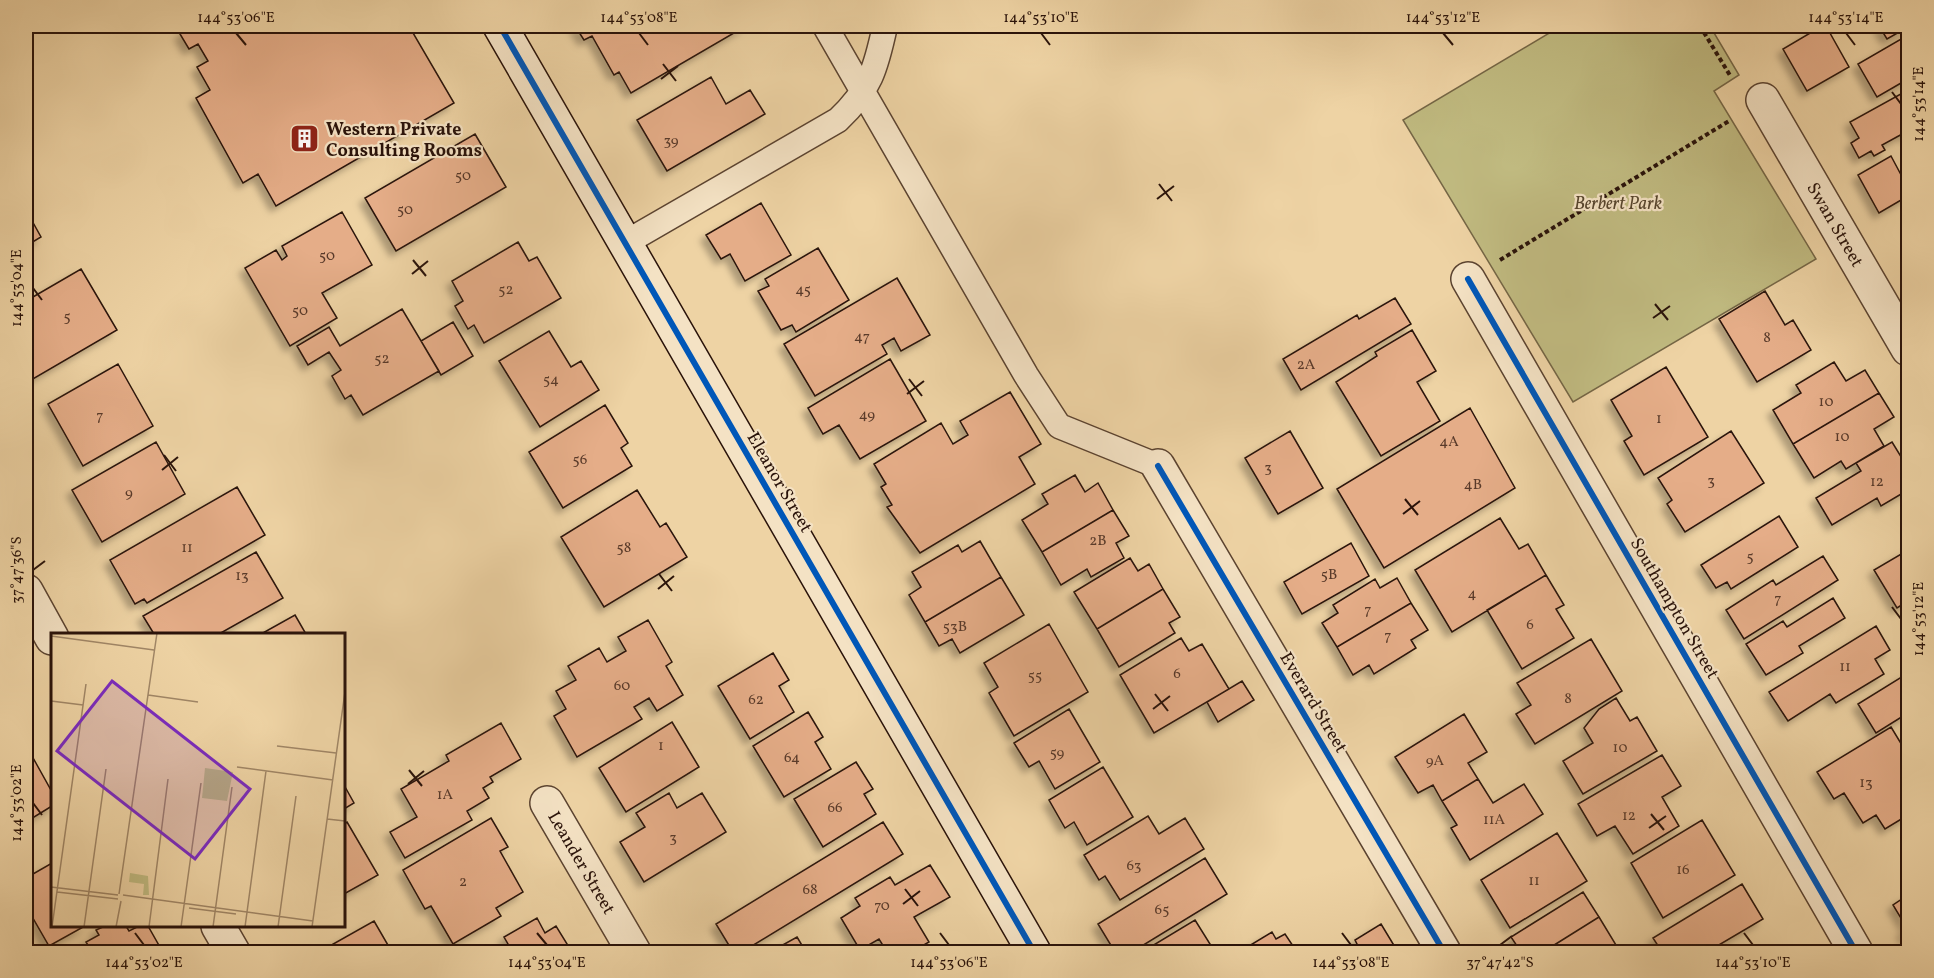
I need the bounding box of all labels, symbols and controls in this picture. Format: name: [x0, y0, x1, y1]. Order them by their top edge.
text: 144°53'06"E: [197, 8, 275, 29]
text: 144°53'08"E: [600, 8, 678, 29]
text: 144°53'10"E: [1003, 8, 1079, 29]
text: 144°53'12"E: [1406, 8, 1480, 29]
text: 144°53'14"E: [1808, 8, 1884, 29]
text: 144°53'14"E: [1909, 66, 1930, 142]
place label: Western Private Consulting Rooms: [326, 118, 482, 164]
building icon: Western Private Consulting Rooms: [289, 123, 321, 155]
house number: 39: [663, 131, 679, 152]
house number: 50: [455, 166, 471, 187]
street label: Swan Street: [1800, 178, 1869, 272]
park label: Berbert Park: [1574, 192, 1662, 217]
house number: 50: [397, 200, 413, 221]
house number: 50: [319, 246, 335, 267]
text: 144°53'04"E: [7, 249, 28, 327]
house number: 52: [498, 280, 514, 301]
house number: 45: [795, 280, 811, 301]
house number: 50: [292, 301, 308, 322]
house number: 5: [63, 307, 71, 328]
house number: 47: [854, 327, 870, 348]
house number: 8: [1763, 328, 1771, 349]
house number: 52: [374, 349, 390, 370]
house number: 2A: [1297, 355, 1316, 376]
house number: 54: [543, 370, 559, 391]
house number: 10: [1819, 392, 1833, 413]
house number: 49: [859, 405, 875, 426]
house number: 7: [96, 406, 104, 427]
house number: 1: [1656, 409, 1662, 430]
house number: 10: [1835, 427, 1849, 448]
street label: Eleanor Street: [740, 428, 818, 538]
house number: 4A: [1439, 432, 1459, 453]
house number: 56: [573, 450, 587, 471]
house number: 3: [1264, 458, 1272, 479]
house number: 3: [1707, 471, 1715, 492]
house number: 12: [1870, 472, 1884, 493]
house number: 4B: [1464, 475, 1482, 496]
house number: 9: [125, 483, 133, 504]
house number: 2B: [1089, 531, 1107, 552]
street label: Southampton Street: [1623, 534, 1724, 684]
text: 37°47'36"S: [7, 536, 28, 604]
house number: 11: [181, 538, 193, 559]
house number: 58: [617, 538, 631, 559]
house number: 5: [1746, 547, 1754, 568]
house number: 5B: [1321, 565, 1337, 586]
house number: 13: [235, 566, 249, 587]
text: 144°53'12"E: [1909, 582, 1930, 656]
house number: 4: [1468, 584, 1477, 605]
house number: 7: [1774, 589, 1782, 610]
house number: 7: [1364, 600, 1372, 621]
house number: 6: [1526, 615, 1534, 636]
house number: 53B: [943, 617, 967, 638]
house number: 7: [1384, 626, 1392, 647]
inset map: [51, 633, 345, 927]
street label: Everard Street: [1273, 648, 1353, 758]
house number: 11: [1839, 657, 1851, 678]
house number: 6: [1173, 664, 1181, 685]
house number: 55: [1028, 666, 1042, 687]
house number: 60: [614, 676, 630, 697]
house number: 8: [1564, 689, 1572, 710]
house number: 62: [748, 690, 764, 711]
house number: 1: [658, 736, 664, 757]
house number: 10: [1613, 738, 1627, 759]
house number: 59: [1050, 743, 1065, 764]
house number: 64: [784, 748, 800, 769]
house number: 9A: [1426, 751, 1445, 772]
text: 144°53'02"E: [7, 764, 28, 842]
house number: 13: [1859, 773, 1873, 794]
house number: 1A: [437, 785, 454, 806]
house number: 66: [827, 798, 843, 819]
house number: 12: [1622, 806, 1636, 827]
street label: Leander Street: [541, 807, 620, 919]
house number: 11A: [1483, 810, 1506, 831]
house number: 3: [669, 828, 677, 849]
house number: 63: [1126, 856, 1142, 877]
house number: 16: [1676, 860, 1690, 881]
house number: 11: [1528, 871, 1540, 892]
house number: 2: [459, 872, 467, 893]
house number: 68: [802, 880, 818, 901]
house number: 70: [874, 896, 890, 917]
house number: 65: [1155, 900, 1169, 921]
text: 144°53'02"E: [105, 953, 183, 974]
text: 144°53'04"E: [508, 953, 586, 974]
text: 144°53'06"E: [910, 953, 988, 974]
text: 144°53'08"E: [1312, 953, 1390, 974]
text: 37°47'42"S: [1466, 953, 1534, 974]
text: 144°53'10"E: [1715, 953, 1791, 974]

